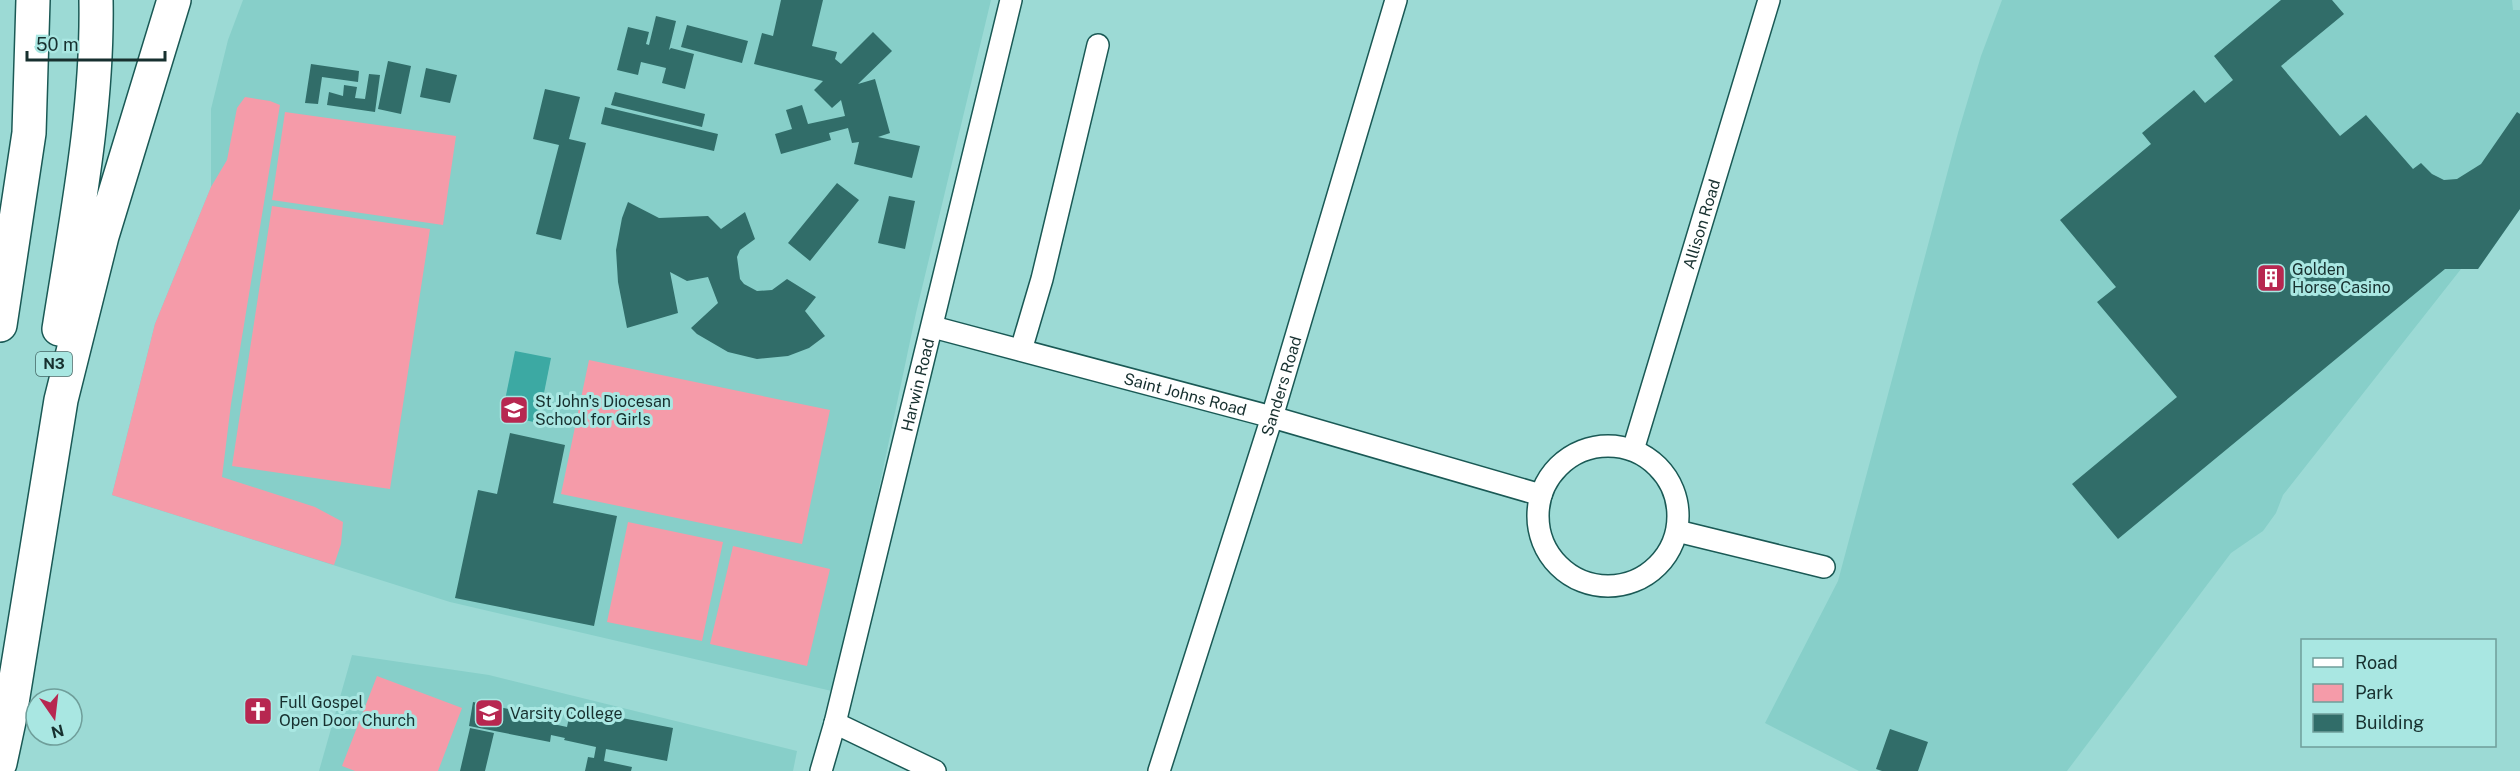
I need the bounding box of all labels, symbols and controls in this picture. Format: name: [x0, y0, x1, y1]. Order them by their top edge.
scale bar: [27, 24, 165, 62]
text: 50 m: [36, 34, 79, 55]
street label: Allison Road: [1679, 177, 1724, 271]
place label: Golden Horse Casino: [2292, 260, 2390, 297]
building icon: Golden Horse Casino: [2255, 262, 2287, 294]
street label: Sanders Road: [1258, 334, 1306, 438]
street label: Harwin Road: [897, 337, 938, 433]
road number: N3: [36, 352, 72, 376]
street label: Saint Johns Road: [1122, 369, 1249, 420]
place label: St John's Diocesan School for Girls: [535, 392, 671, 429]
school or university icon: St John's Diocesan School for Girls: [498, 394, 530, 426]
legend: [2301, 639, 2496, 747]
text: Road: [2355, 652, 2398, 673]
text: Park: [2355, 682, 2393, 703]
north arrow: [24, 687, 84, 747]
place label: Full Gospel Open Door Church: [279, 693, 415, 730]
church icon: Full Gospel Open Door Church: [242, 695, 274, 727]
school or university icon: Varsity College: [473, 697, 505, 729]
place label: Varsity College: [510, 704, 623, 723]
text: Building: [2355, 712, 2424, 733]
text: N: [49, 720, 66, 742]

